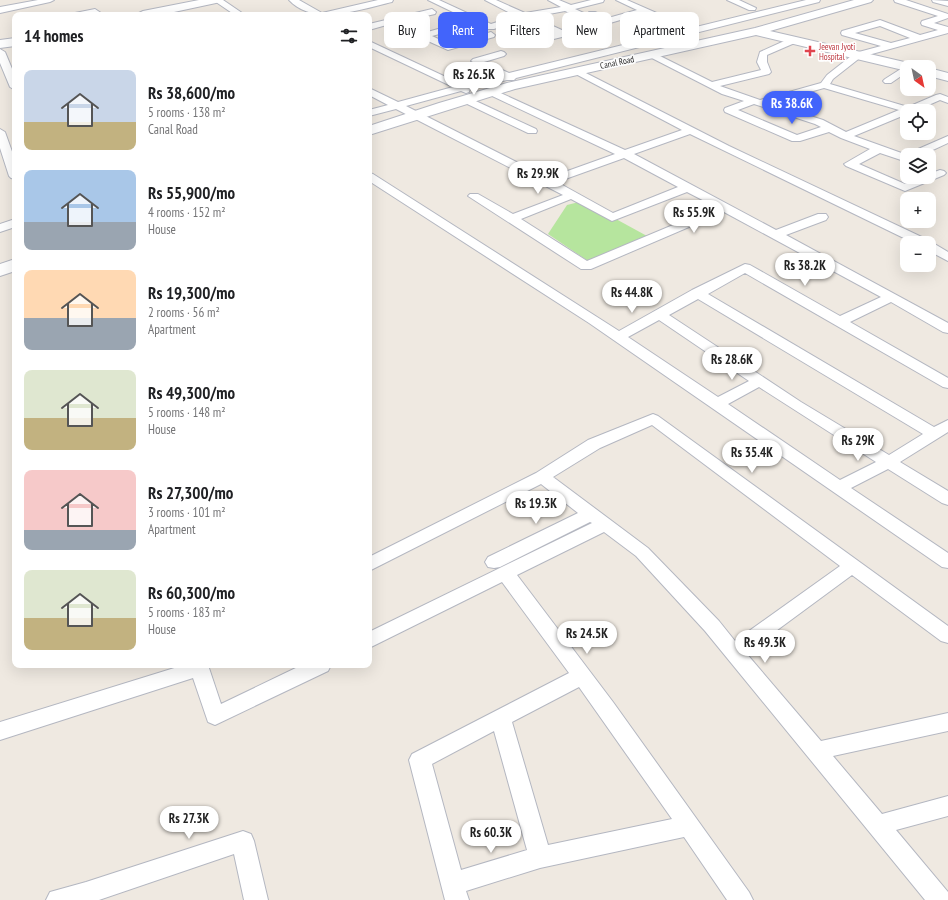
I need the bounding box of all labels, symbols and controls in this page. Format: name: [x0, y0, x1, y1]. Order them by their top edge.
chip: Buy: [384, 12, 430, 48]
chip: Rent: [438, 12, 488, 48]
chip: Filters: [496, 12, 554, 48]
chip: New: [562, 12, 612, 48]
chip: Apartment: [620, 12, 699, 48]
text: 14 homes: [24, 25, 83, 47]
icon: filters: [338, 25, 360, 47]
place label: Jeevan Jyoti Hospital: [818, 41, 855, 62]
marker: Jeevan Jyoti Hospital: [804, 45, 816, 57]
street label: Canal Road: [599, 53, 635, 71]
north arrow: [900, 60, 936, 96]
map controls: [900, 60, 936, 272]
pin: Rs 26.5K: [433, 62, 515, 96]
text: Rs 26.5K: [453, 66, 495, 83]
text: Rs 38,600/mo: [148, 82, 235, 104]
icon: home: [56, 86, 104, 134]
pin: Rs 38.6K: [751, 91, 833, 125]
text: Rs 38.6K: [771, 95, 813, 112]
text: 5 rooms · 138 m²: [148, 104, 226, 121]
button: locate: [900, 104, 936, 140]
text: Canal Road: [148, 121, 198, 138]
button: layers: [900, 148, 936, 184]
pin: Rs 29.9K: [497, 161, 579, 195]
text: Rs 29.9K: [517, 165, 559, 182]
text: Rs 55,900/mo: [148, 182, 235, 204]
icon: home: [56, 186, 104, 234]
button: +: [900, 192, 936, 228]
pin: Rs 55.9K: [653, 200, 735, 234]
text: 4 rooms · 152 m²: [148, 204, 226, 221]
text: Rs 55.9K: [673, 204, 715, 221]
text: House: [148, 221, 176, 238]
button: −: [900, 236, 936, 272]
pin: Rs 38.2K: [764, 253, 846, 287]
text: Rs 38.2K: [784, 257, 826, 274]
pin: Rs 44.8K: [591, 280, 673, 314]
text: Rs 19,300/mo: [148, 282, 235, 304]
text: Rs 44.8K: [611, 284, 653, 301]
icon: home: [56, 286, 104, 334]
text: 2 rooms · 56 m²: [148, 304, 220, 321]
text: Apartment: [148, 321, 196, 338]
pin: Rs 28.6K: [691, 347, 773, 381]
text: Rs 28.6K: [711, 351, 753, 368]
text: Rs 49,300/mo: [148, 382, 235, 404]
icon: home: [56, 386, 104, 434]
text: 5 rooms · 148 m²: [148, 404, 226, 421]
text: House: [148, 421, 176, 438]
pin: Rs 29K: [825, 428, 891, 462]
text: Rs 29K: [842, 432, 874, 449]
pin: Rs 35.4K: [711, 440, 793, 474]
text: Rs 35.4K: [731, 444, 773, 461]
text: Rs 27,300/mo: [148, 482, 233, 504]
icon: home: [56, 486, 104, 534]
pin: Rs 19.3K: [495, 491, 577, 525]
text: Rs 19.3K: [515, 495, 557, 512]
text: 3 rooms · 101 m²: [148, 504, 226, 521]
text: Apartment: [148, 521, 196, 538]
text: Rs 60,300/mo: [148, 582, 235, 604]
icon: home: [56, 586, 104, 634]
text: 5 rooms · 183 m²: [148, 604, 226, 621]
text: House: [148, 621, 176, 638]
pin: Rs 24.5K: [546, 621, 628, 655]
text: Rs 24.5K: [566, 625, 608, 642]
pin: Rs 49.3K: [724, 630, 806, 664]
text: Rs 49.3K: [744, 634, 786, 651]
pin: Rs 27.3K: [148, 806, 230, 840]
text: Rs 27.3K: [169, 810, 209, 827]
pin: Rs 60.3K: [450, 820, 532, 854]
text: Rs 60.3K: [470, 824, 512, 841]

